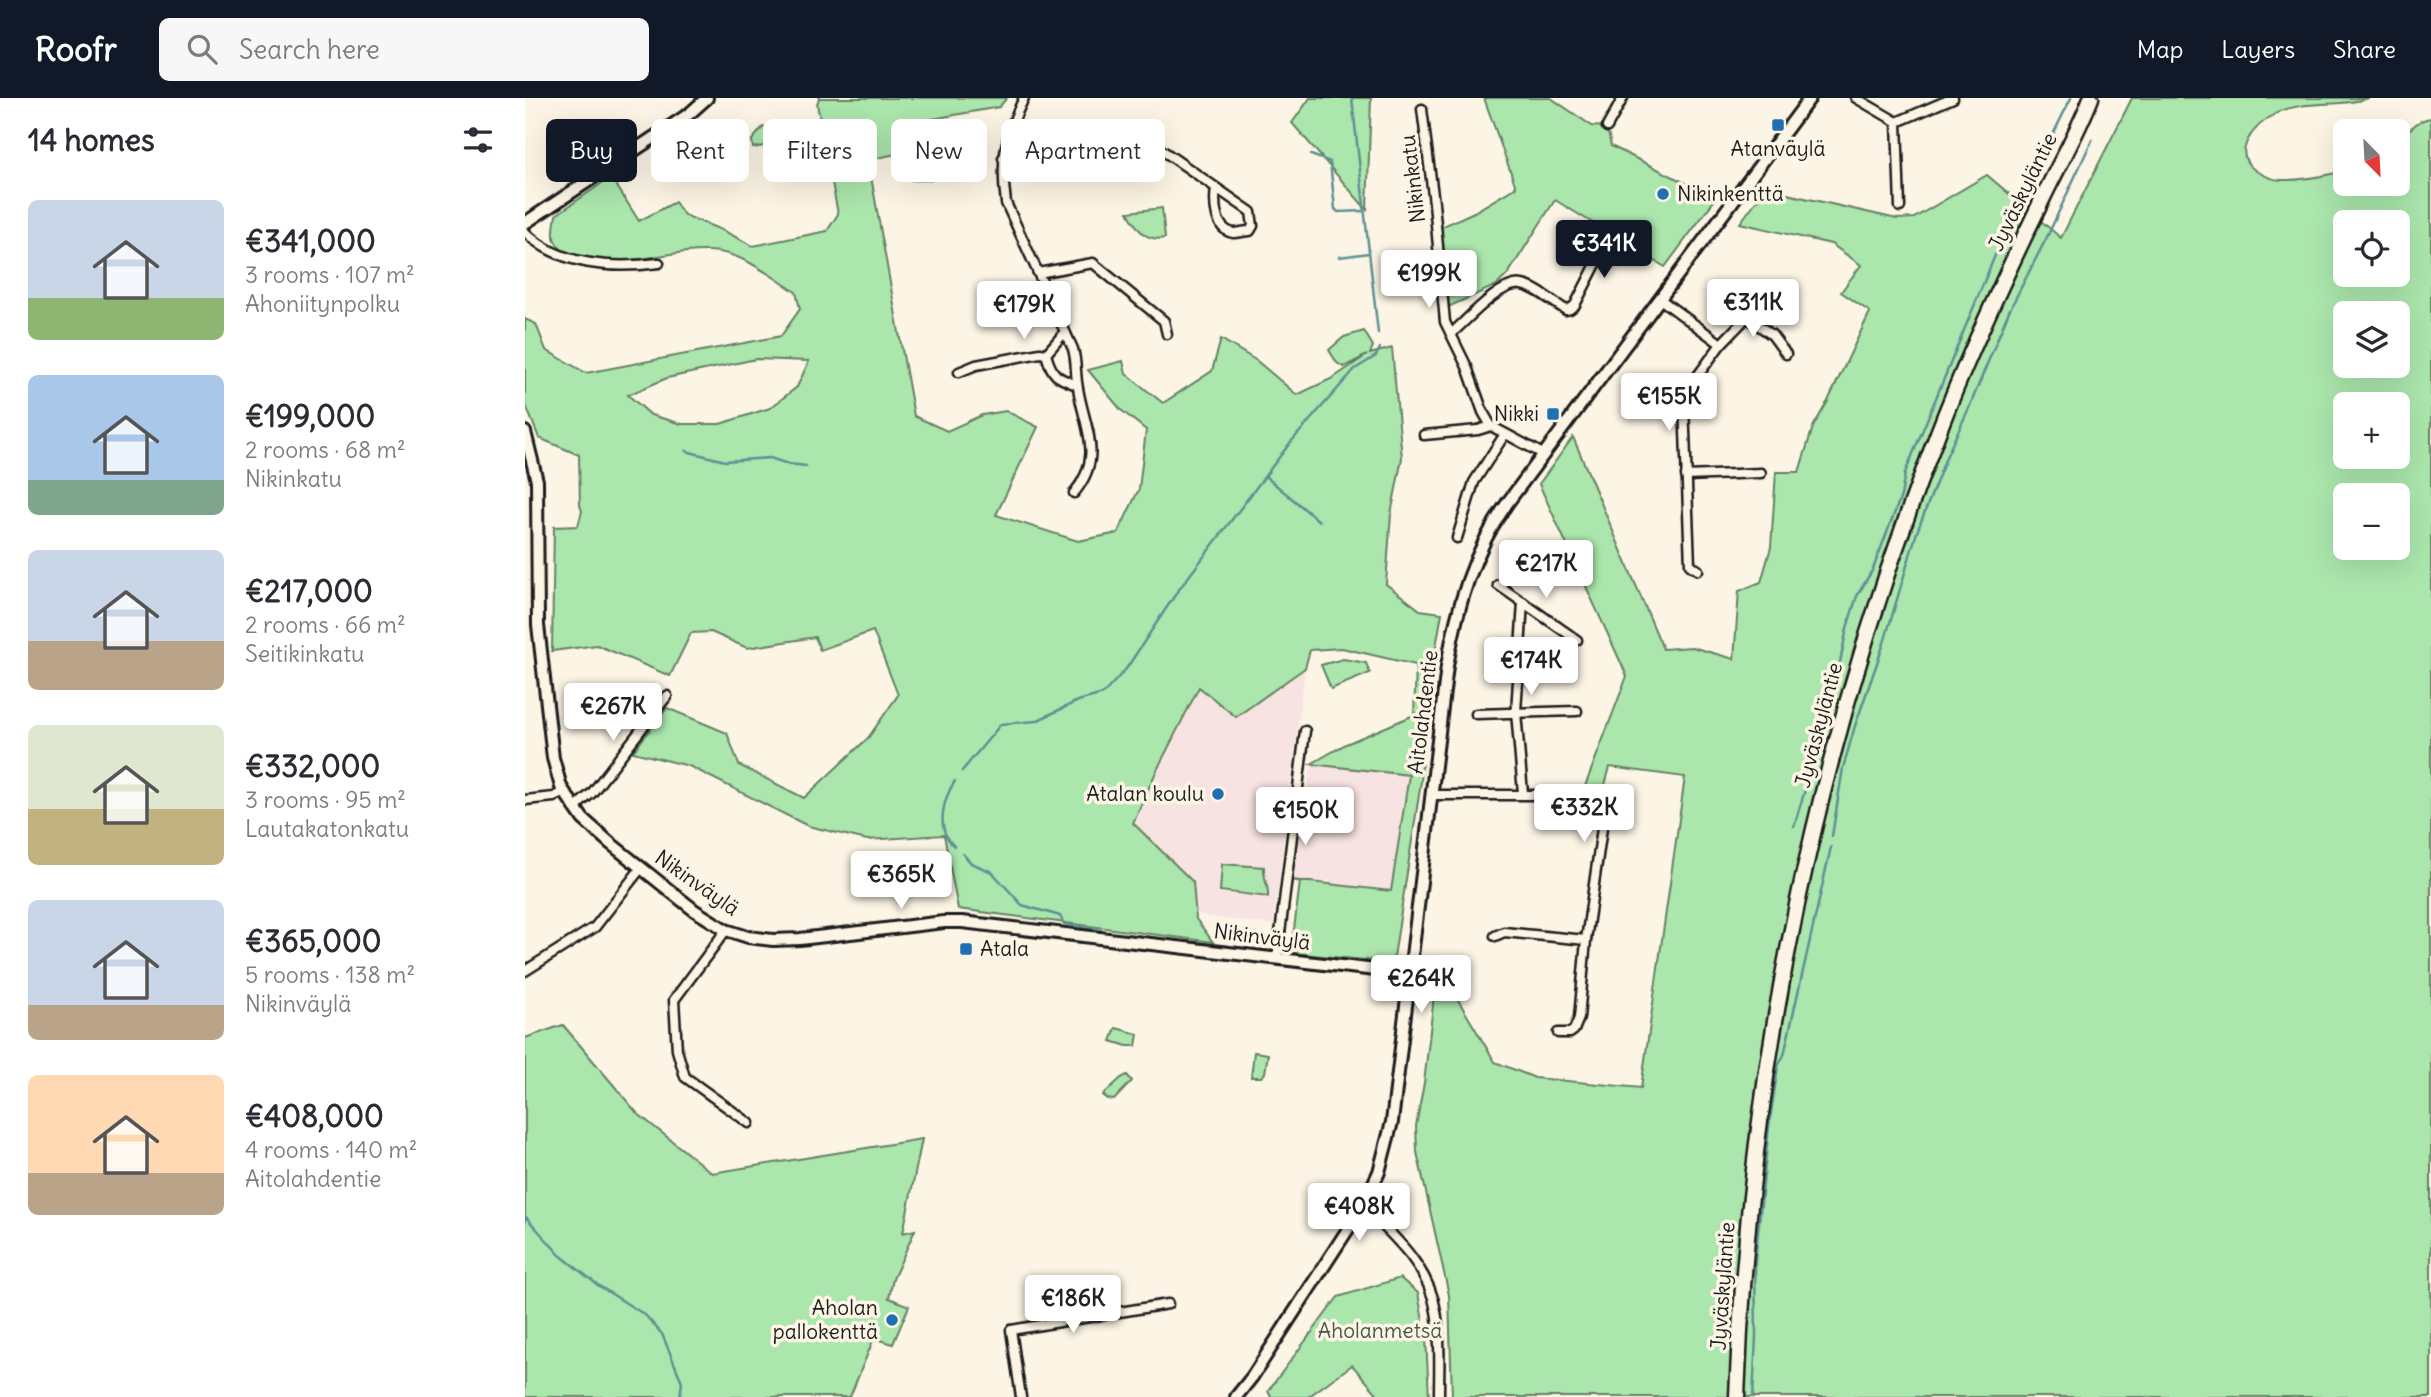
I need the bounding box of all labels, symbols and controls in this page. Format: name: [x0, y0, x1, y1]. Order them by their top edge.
search box: [159, 18, 649, 81]
text: Roofr: [35, 28, 117, 70]
icon: search: [183, 30, 221, 68]
text: Search here: [239, 33, 380, 66]
text: Map: [2137, 34, 2183, 64]
text: Layers: [2221, 34, 2295, 64]
text: Share: [2333, 34, 2396, 64]
marker: Atanväylä: [1770, 117, 1786, 133]
chip: Buy: [546, 119, 637, 182]
chip: Rent: [651, 119, 749, 182]
chip: Filters: [763, 119, 877, 182]
chip: New: [891, 119, 987, 182]
chip: Apartment: [1001, 119, 1165, 182]
north arrow: [2333, 119, 2410, 196]
map controls: [2333, 119, 2410, 560]
text: 14 homes: [28, 121, 155, 159]
icon: filters: [459, 121, 497, 159]
street label: Jyväskyläntie: [1982, 128, 2063, 255]
street label: Nikinkatu: [1394, 133, 1431, 225]
place label: Atanväylä: [1731, 135, 1825, 162]
place label: Nikinkenttä: [1677, 180, 1784, 207]
marker: Nikinkenttä: [1655, 186, 1671, 202]
button: locate: [2333, 210, 2410, 287]
pin: €341K: [1555, 220, 1653, 280]
text: €341,000: [245, 222, 376, 260]
icon: home: [84, 228, 168, 312]
text: €341K: [1572, 228, 1636, 257]
pin: €199K: [1380, 250, 1478, 310]
text: €199K: [1397, 258, 1461, 287]
text: 3 rooms · 107 m²: [245, 260, 415, 289]
pin: €311K: [1704, 280, 1802, 339]
pin: €179K: [975, 282, 1073, 341]
text: €311K: [1723, 287, 1783, 316]
text: Ahoniitynpolku: [245, 289, 400, 318]
text: €179K: [993, 289, 1055, 318]
button: layers: [2333, 301, 2410, 378]
pin: €155K: [1620, 374, 1718, 433]
text: €155K: [1637, 381, 1701, 410]
button: +: [2333, 392, 2410, 469]
text: €199,000: [245, 397, 375, 435]
place label: Nikki: [1494, 400, 1539, 427]
icon: home: [84, 403, 168, 487]
marker: Nikki: [1545, 406, 1561, 422]
text: 2 rooms · 68 m²: [245, 435, 406, 464]
text: Nikinkatu: [245, 464, 342, 493]
button: −: [2333, 483, 2410, 560]
pin: €217K: [1497, 540, 1595, 600]
text: €217K: [1515, 548, 1577, 577]
text: €217,000: [245, 572, 373, 610]
icon: home: [84, 578, 168, 662]
text: 2 rooms · 66 m²: [245, 610, 406, 639]
pin: €174K: [1482, 638, 1580, 697]
text: Seitikinkatu: [245, 639, 364, 668]
text: €174K: [1500, 645, 1562, 674]
street label: Aitolahdentie: [1402, 649, 1443, 775]
street label: Jyväskyläntie: [1789, 659, 1848, 790]
pin: €267K: [564, 684, 662, 743]
text: €267K: [580, 691, 646, 720]
text: €332,000: [245, 747, 380, 785]
icon: home: [84, 753, 168, 837]
place label: Atalan koulu: [1086, 780, 1204, 807]
pin: €332K: [1535, 784, 1633, 844]
text: 3 rooms · 95 m²: [245, 785, 406, 814]
marker: Atalan koulu: [1210, 786, 1226, 802]
pin: €150K: [1256, 788, 1354, 847]
text: €332K: [1550, 792, 1618, 821]
text: €150K: [1272, 795, 1338, 824]
text: Lautakatonkatu: [245, 814, 409, 843]
street label: Nikinväylä: [650, 844, 745, 922]
pin: €365K: [852, 852, 950, 911]
text: €365K: [867, 859, 935, 888]
street label: Nikinväylä: [1212, 917, 1312, 956]
text: €365,000: [245, 922, 381, 960]
icon: home: [84, 928, 168, 1012]
place label: Atala: [980, 935, 1029, 962]
marker: Atala: [958, 941, 974, 957]
pin: €264K: [1372, 956, 1470, 1015]
text: 5 rooms · 138 m²: [245, 960, 415, 989]
text: €264K: [1387, 963, 1455, 992]
text: Nikinväylä: [245, 989, 351, 1018]
text: €408,000: [245, 1097, 384, 1135]
icon: home: [84, 1103, 168, 1187]
text: 4 rooms · 140 m²: [245, 1135, 417, 1164]
text: Aitolahdentie: [245, 1164, 381, 1193]
pin: €408K: [1310, 1184, 1408, 1243]
text: €408K: [1324, 1191, 1394, 1220]
street label: Jyväskyläntie: [1705, 1221, 1740, 1351]
pin: €186K: [1024, 1276, 1122, 1335]
text: €186K: [1041, 1283, 1105, 1312]
place label: Aholan pallokenttä: [773, 1294, 878, 1345]
marker: Aholan pallokenttä: [884, 1312, 900, 1328]
park label: Aholanmetsä: [1318, 1317, 1442, 1344]

